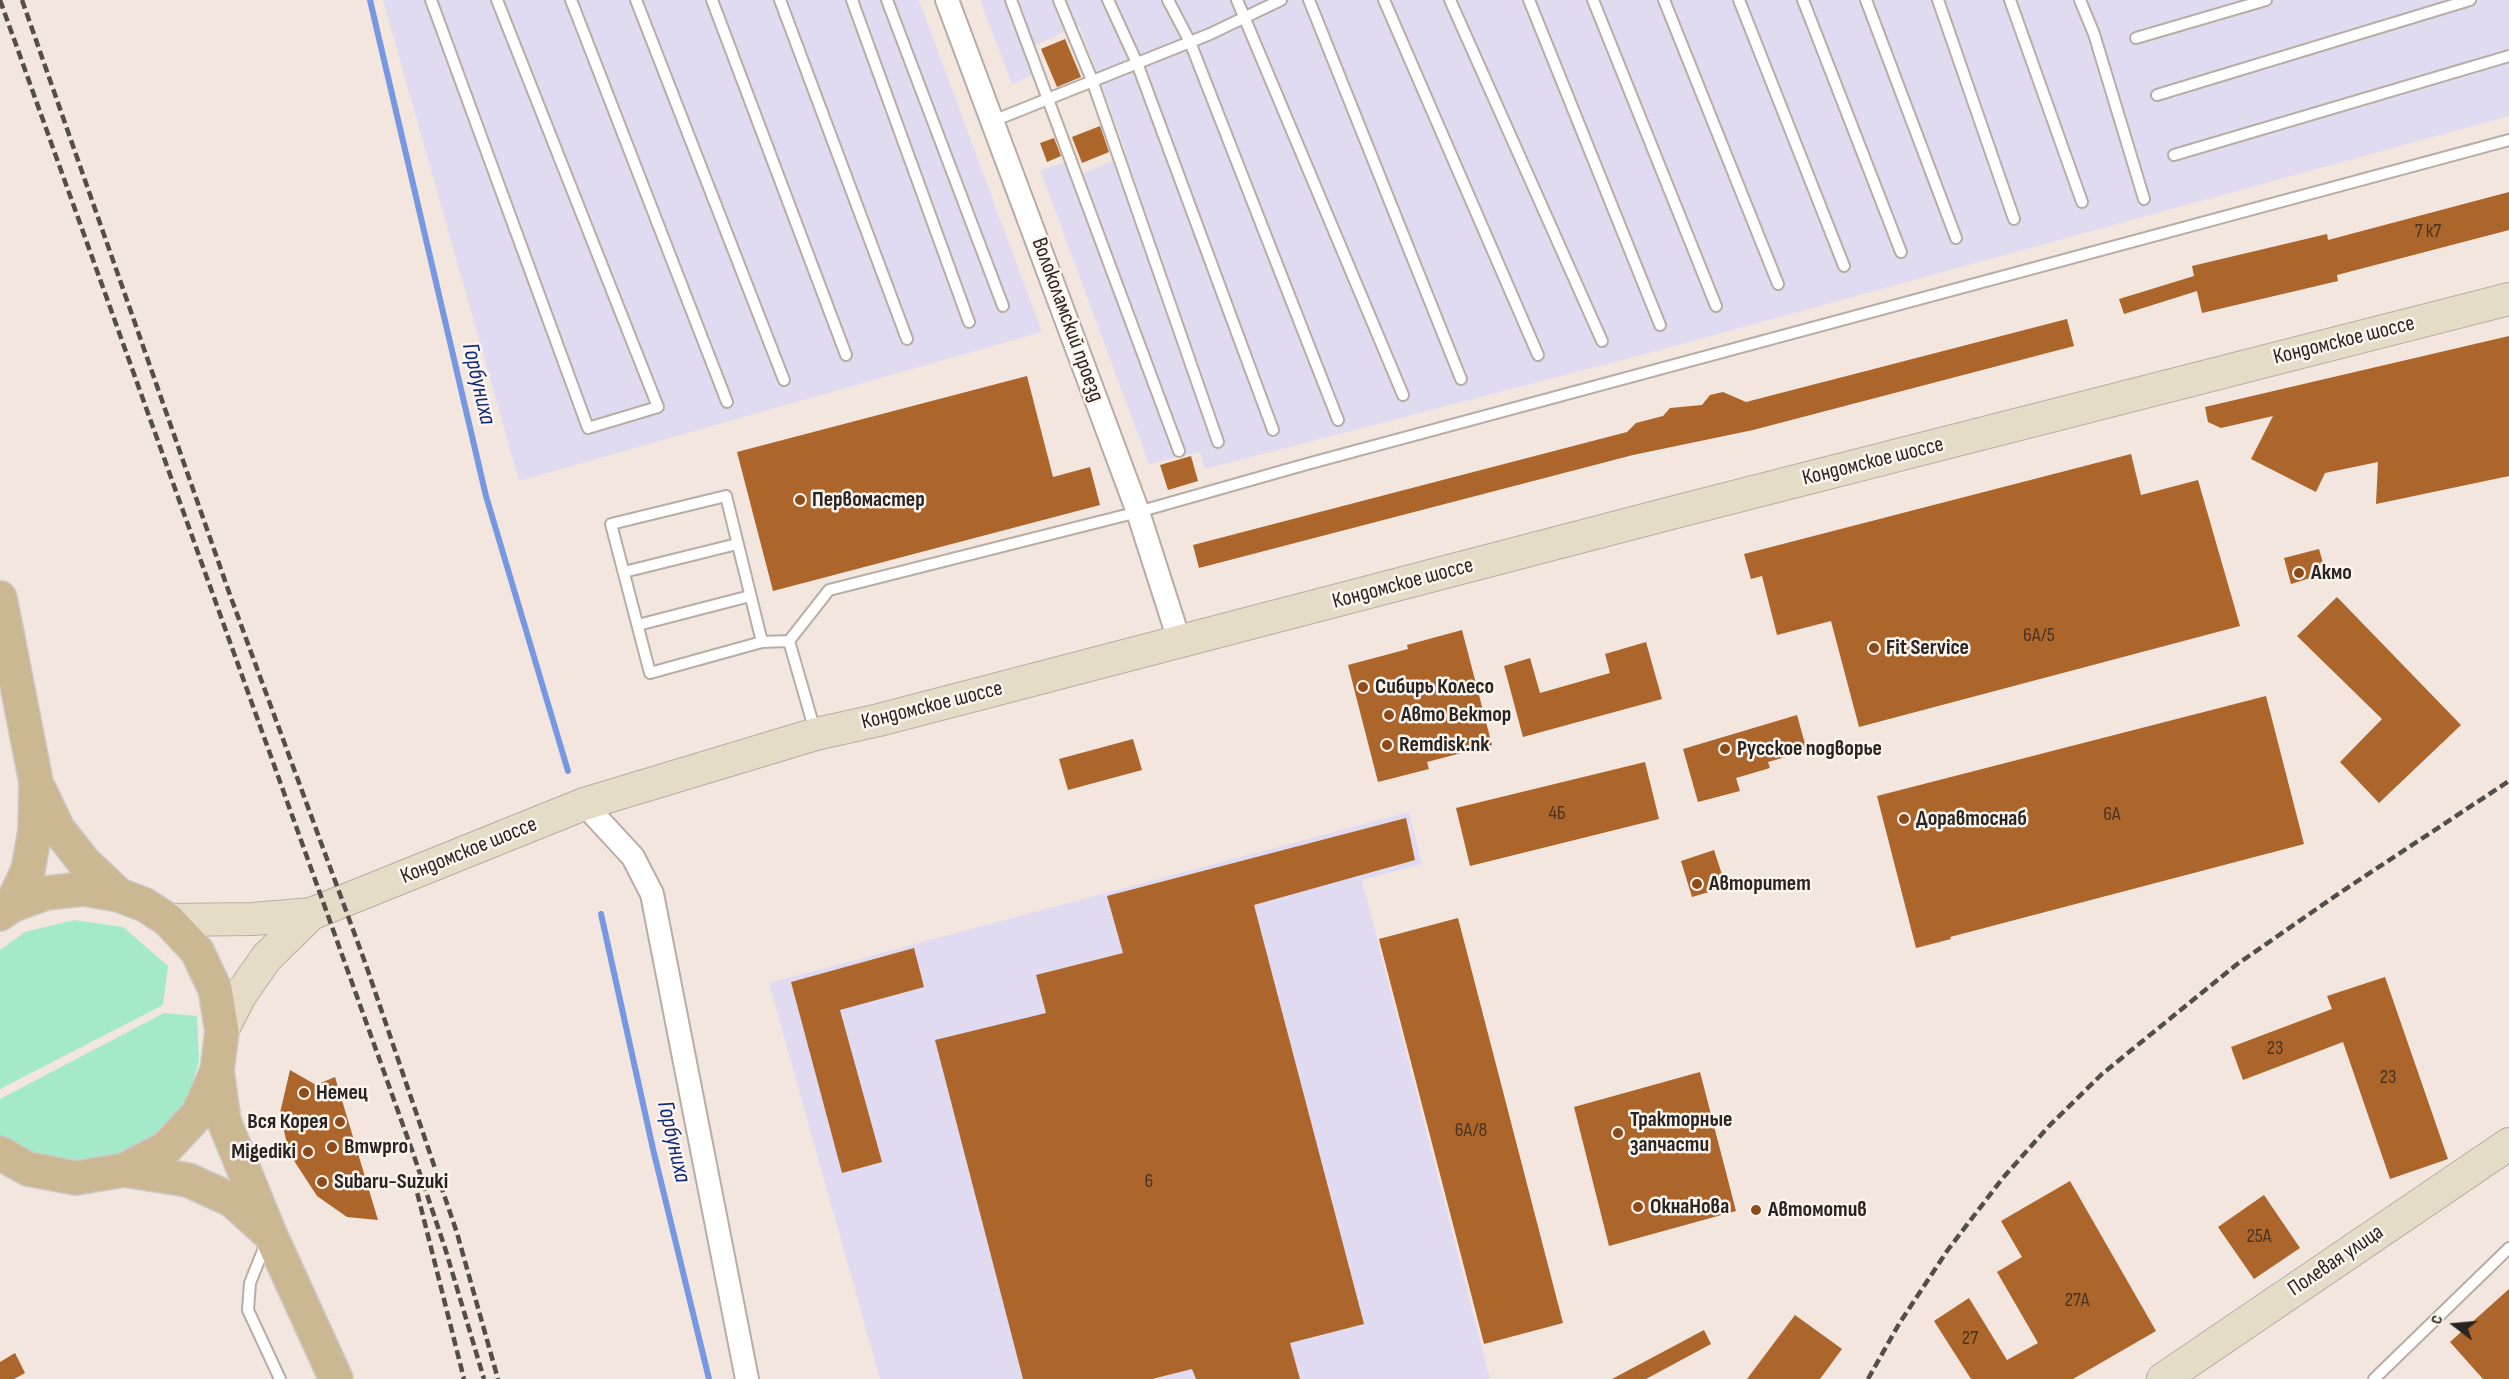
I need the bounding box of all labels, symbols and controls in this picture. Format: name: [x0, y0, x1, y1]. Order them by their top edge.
house number: 7 к7: [2415, 220, 2441, 244]
street label: Волоколамский проезд: [1025, 234, 1109, 406]
street label: Кондомское шоссе: [2271, 311, 2417, 371]
water label: Горбуниха: [455, 340, 501, 428]
street label: Кондомское шоссе: [1800, 432, 1946, 492]
place label: Первомастер: [812, 487, 925, 513]
marker: Первомастер: [793, 493, 807, 507]
street label: Кондомское шоссе: [1330, 553, 1476, 615]
place label: Акмо: [2311, 560, 2352, 586]
marker: Акмо: [2292, 566, 2306, 580]
house number: 6А/5: [2023, 624, 2055, 648]
place label: Fit Service: [1886, 635, 1969, 661]
marker: Fit Service: [1867, 641, 1881, 655]
place label: Сибирь Колесо: [1375, 674, 1494, 700]
street label: Кондомское шоссе: [859, 676, 1005, 736]
marker: Сибирь Колесо: [1356, 680, 1370, 694]
place label: Авто Вектор: [1401, 702, 1511, 728]
marker: Авто Вектор: [1382, 708, 1396, 722]
place label: Remdisk.nk: [1399, 732, 1489, 758]
place label: Русское подворье: [1737, 736, 1882, 762]
marker: Remdisk.nk: [1380, 738, 1394, 752]
marker: Русское подворье: [1718, 742, 1732, 756]
house number: 4Б: [1548, 802, 1566, 826]
house number: 6А: [2103, 803, 2121, 827]
place label: Доравтоснаб: [1916, 806, 2027, 832]
street label: Кондомское шоссе: [397, 812, 541, 890]
marker: Доравтоснаб: [1897, 812, 1911, 826]
place label: Авторитет: [1709, 871, 1811, 897]
marker: Авторитет: [1690, 877, 1704, 891]
house number: 23: [2267, 1037, 2283, 1061]
house number: 23: [2380, 1066, 2396, 1090]
place label: Немец: [316, 1080, 368, 1106]
marker: Немец: [297, 1086, 311, 1100]
water label: Горбуниха: [650, 1098, 696, 1186]
place label: Тракторные запчасти: [1630, 1107, 1732, 1158]
place label: Вся Корея: [247, 1109, 328, 1135]
marker: Вся Корея: [333, 1115, 347, 1129]
house number: 6А/8: [1455, 1119, 1487, 1143]
marker: Тракторные запчасти: [1611, 1126, 1625, 1140]
place label: Bmwpro: [344, 1134, 408, 1160]
place label: Migediki: [231, 1139, 296, 1165]
marker: Bmwpro: [325, 1140, 339, 1154]
marker: Migediki: [301, 1145, 315, 1159]
place label: Subaru-Suzuki: [334, 1169, 448, 1195]
house number: 6: [1145, 1170, 1153, 1194]
marker: Subaru-Suzuki: [315, 1175, 329, 1189]
place label: ОкнаНова: [1650, 1194, 1729, 1220]
place label: Автомотив: [1768, 1197, 1867, 1223]
marker: ОкнаНова: [1631, 1200, 1645, 1214]
marker: Автомотив: [1749, 1203, 1763, 1217]
street label: Полевая улица: [2283, 1219, 2389, 1303]
house number: 25А: [2247, 1225, 2271, 1249]
house number: 27А: [2065, 1289, 2089, 1313]
north arrow: [2425, 1295, 2485, 1355]
text: С: [2427, 1313, 2447, 1326]
house number: 27: [1962, 1327, 1978, 1351]

